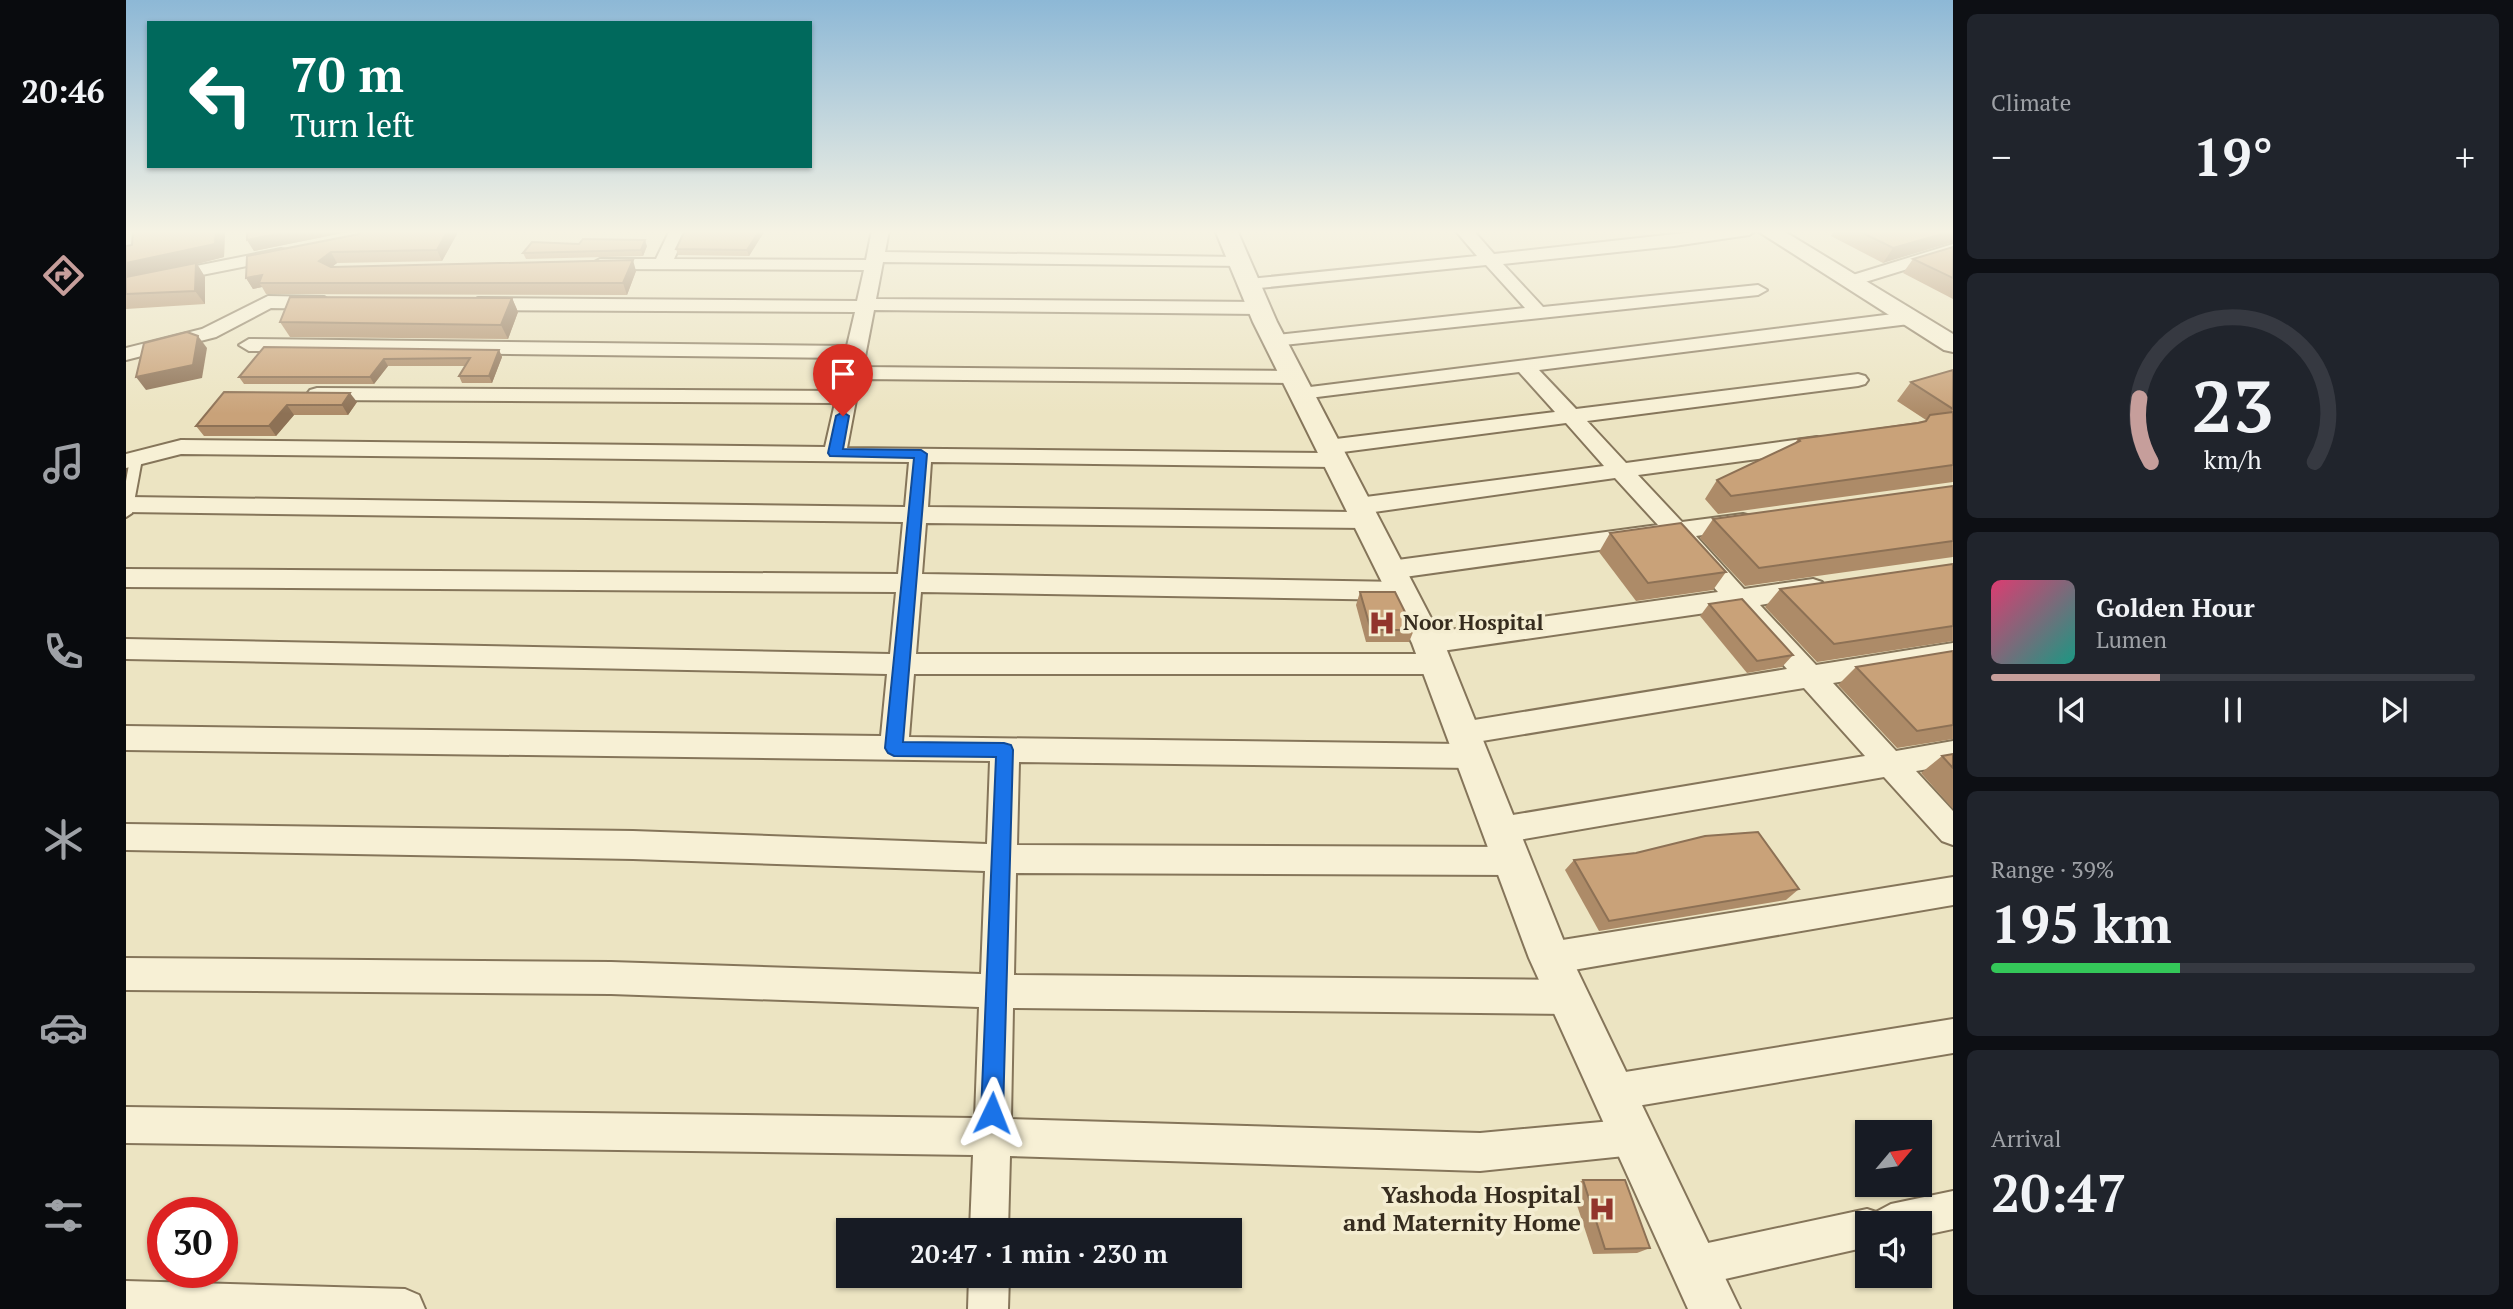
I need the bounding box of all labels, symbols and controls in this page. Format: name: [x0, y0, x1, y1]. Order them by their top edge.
text: 70 m: [290, 41, 404, 106]
icon: left: [175, 49, 266, 140]
text: 20:46: [21, 70, 105, 112]
text: Climate: [1991, 87, 2071, 118]
text: Turn left: [290, 104, 414, 146]
text: 19°: [2193, 122, 2273, 191]
text: −: [1991, 132, 2011, 182]
text: +: [2455, 132, 2475, 182]
icon: directions: [39, 251, 88, 300]
pin: [813, 344, 873, 416]
icon: arrive: [824, 355, 862, 393]
text: 23: [2192, 356, 2274, 453]
icon: music: [39, 439, 88, 488]
text: km/h: [2204, 442, 2262, 475]
text: Golden Hour: [2096, 590, 2255, 624]
hospital icon: Noor Hospital: [1367, 608, 1397, 638]
place label: Noor Hospital: [1403, 608, 1544, 636]
text: Lumen: [2096, 624, 2167, 655]
icon: phone: [39, 627, 88, 676]
icon: previous: [2053, 691, 2091, 729]
icon: pause: [2214, 691, 2252, 729]
icon: next: [2375, 691, 2413, 729]
icon: climate: [39, 815, 88, 864]
text: Range · 39%: [1991, 854, 2114, 885]
text: 195 km: [1991, 889, 2172, 958]
icon: car: [39, 1003, 88, 1052]
position arrow: [955, 1076, 1029, 1150]
north arrow: [1855, 1120, 1932, 1197]
map controls: [1855, 1120, 1932, 1288]
text: Arrival: [1991, 1123, 2062, 1154]
text: 20:47: [1991, 1158, 2126, 1227]
place label: Yashoda Hospital and Maternity Home: [1343, 1178, 1581, 1238]
icon: filters: [39, 1191, 88, 1240]
hospital icon: Yashoda Hospital and Maternity Home: [1587, 1194, 1617, 1224]
speed limit sign: 30: [147, 1197, 238, 1288]
button: sound: [1855, 1211, 1932, 1288]
text: 20:47 · 1 min · 230 m: [910, 1236, 1168, 1270]

